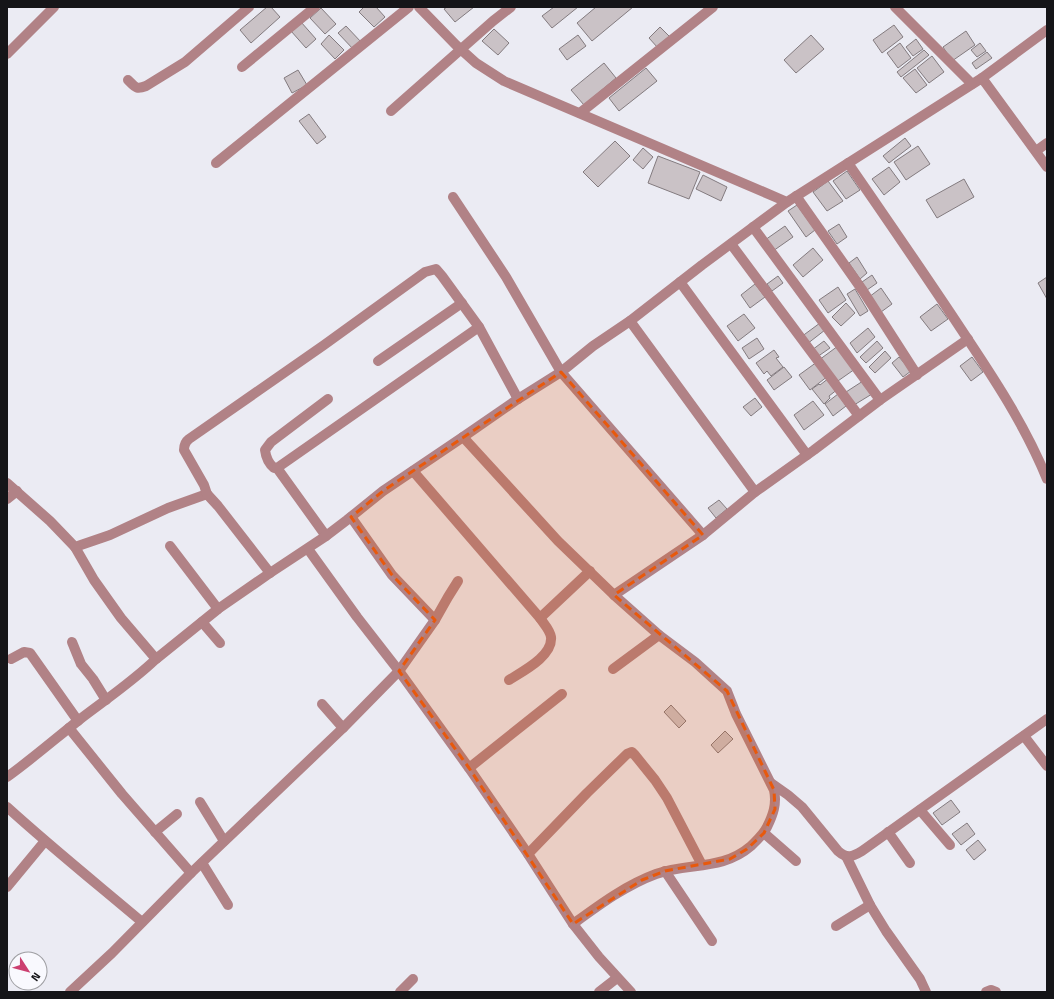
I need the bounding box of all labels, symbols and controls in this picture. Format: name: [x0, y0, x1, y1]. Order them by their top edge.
north arrow: [8, 951, 48, 991]
text: N: [27, 969, 45, 985]

